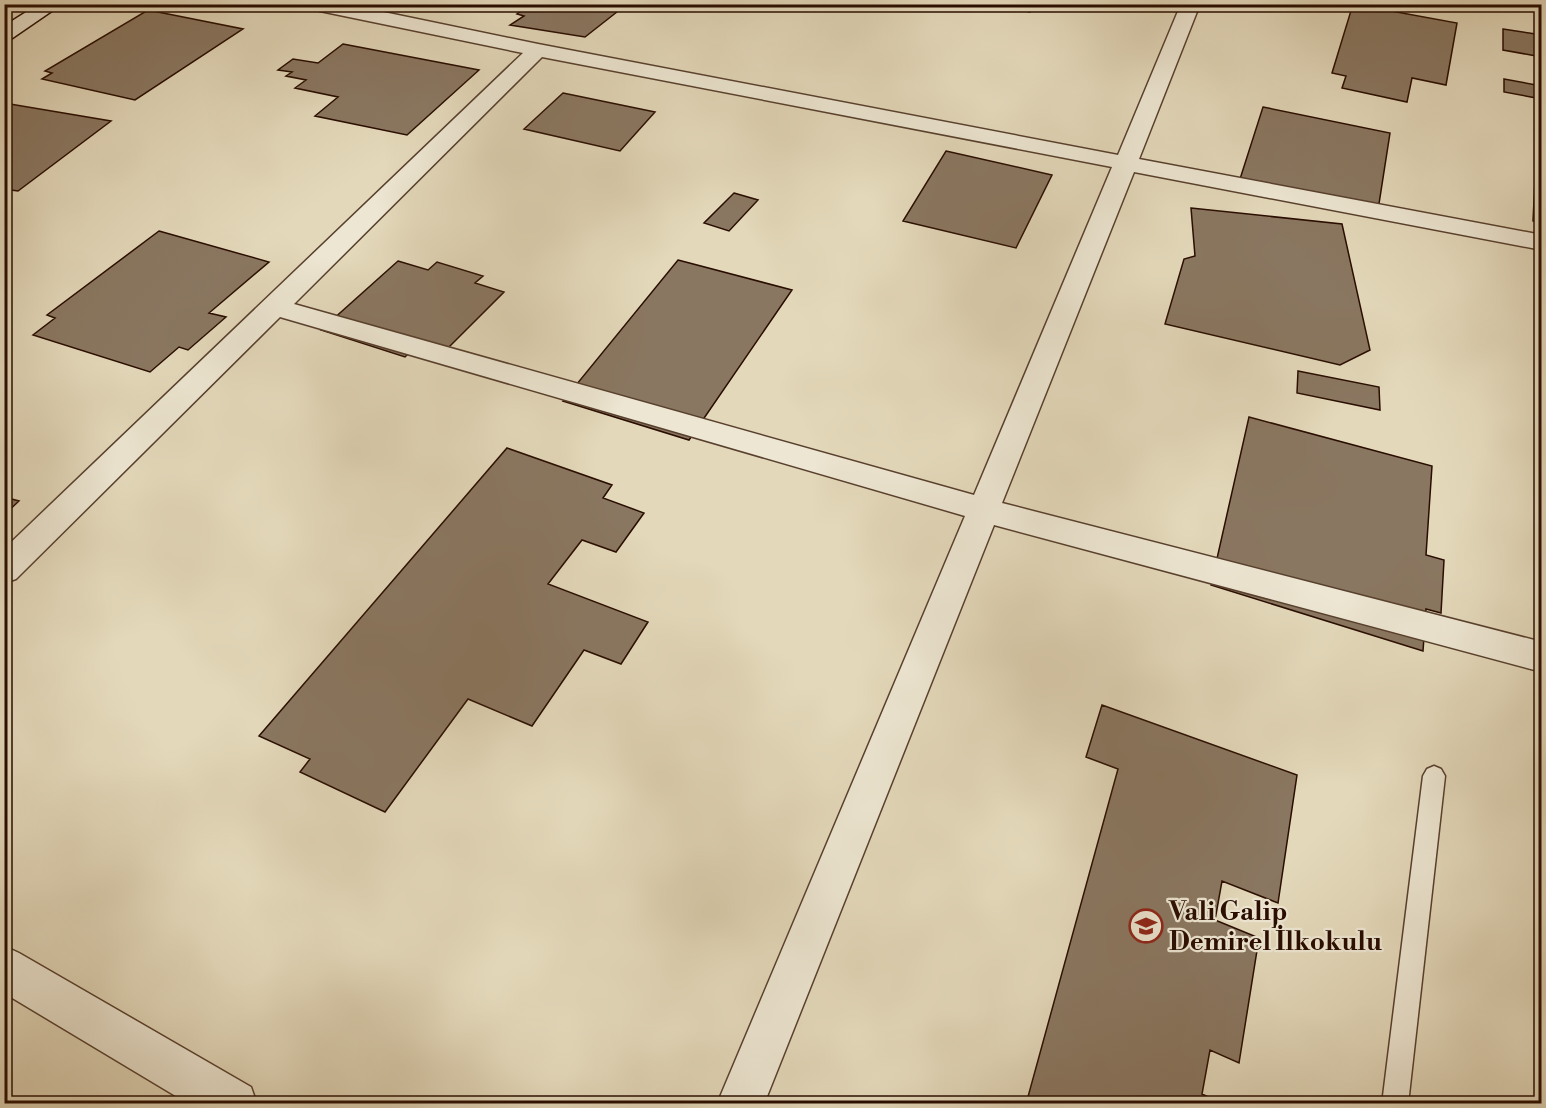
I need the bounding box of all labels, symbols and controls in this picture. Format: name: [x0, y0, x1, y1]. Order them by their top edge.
place label: Vali Galip Demirel İlkokulu: [1168, 896, 1382, 958]
school or university icon: Vali Galip Demirel İlkokulu: [1128, 908, 1164, 944]

